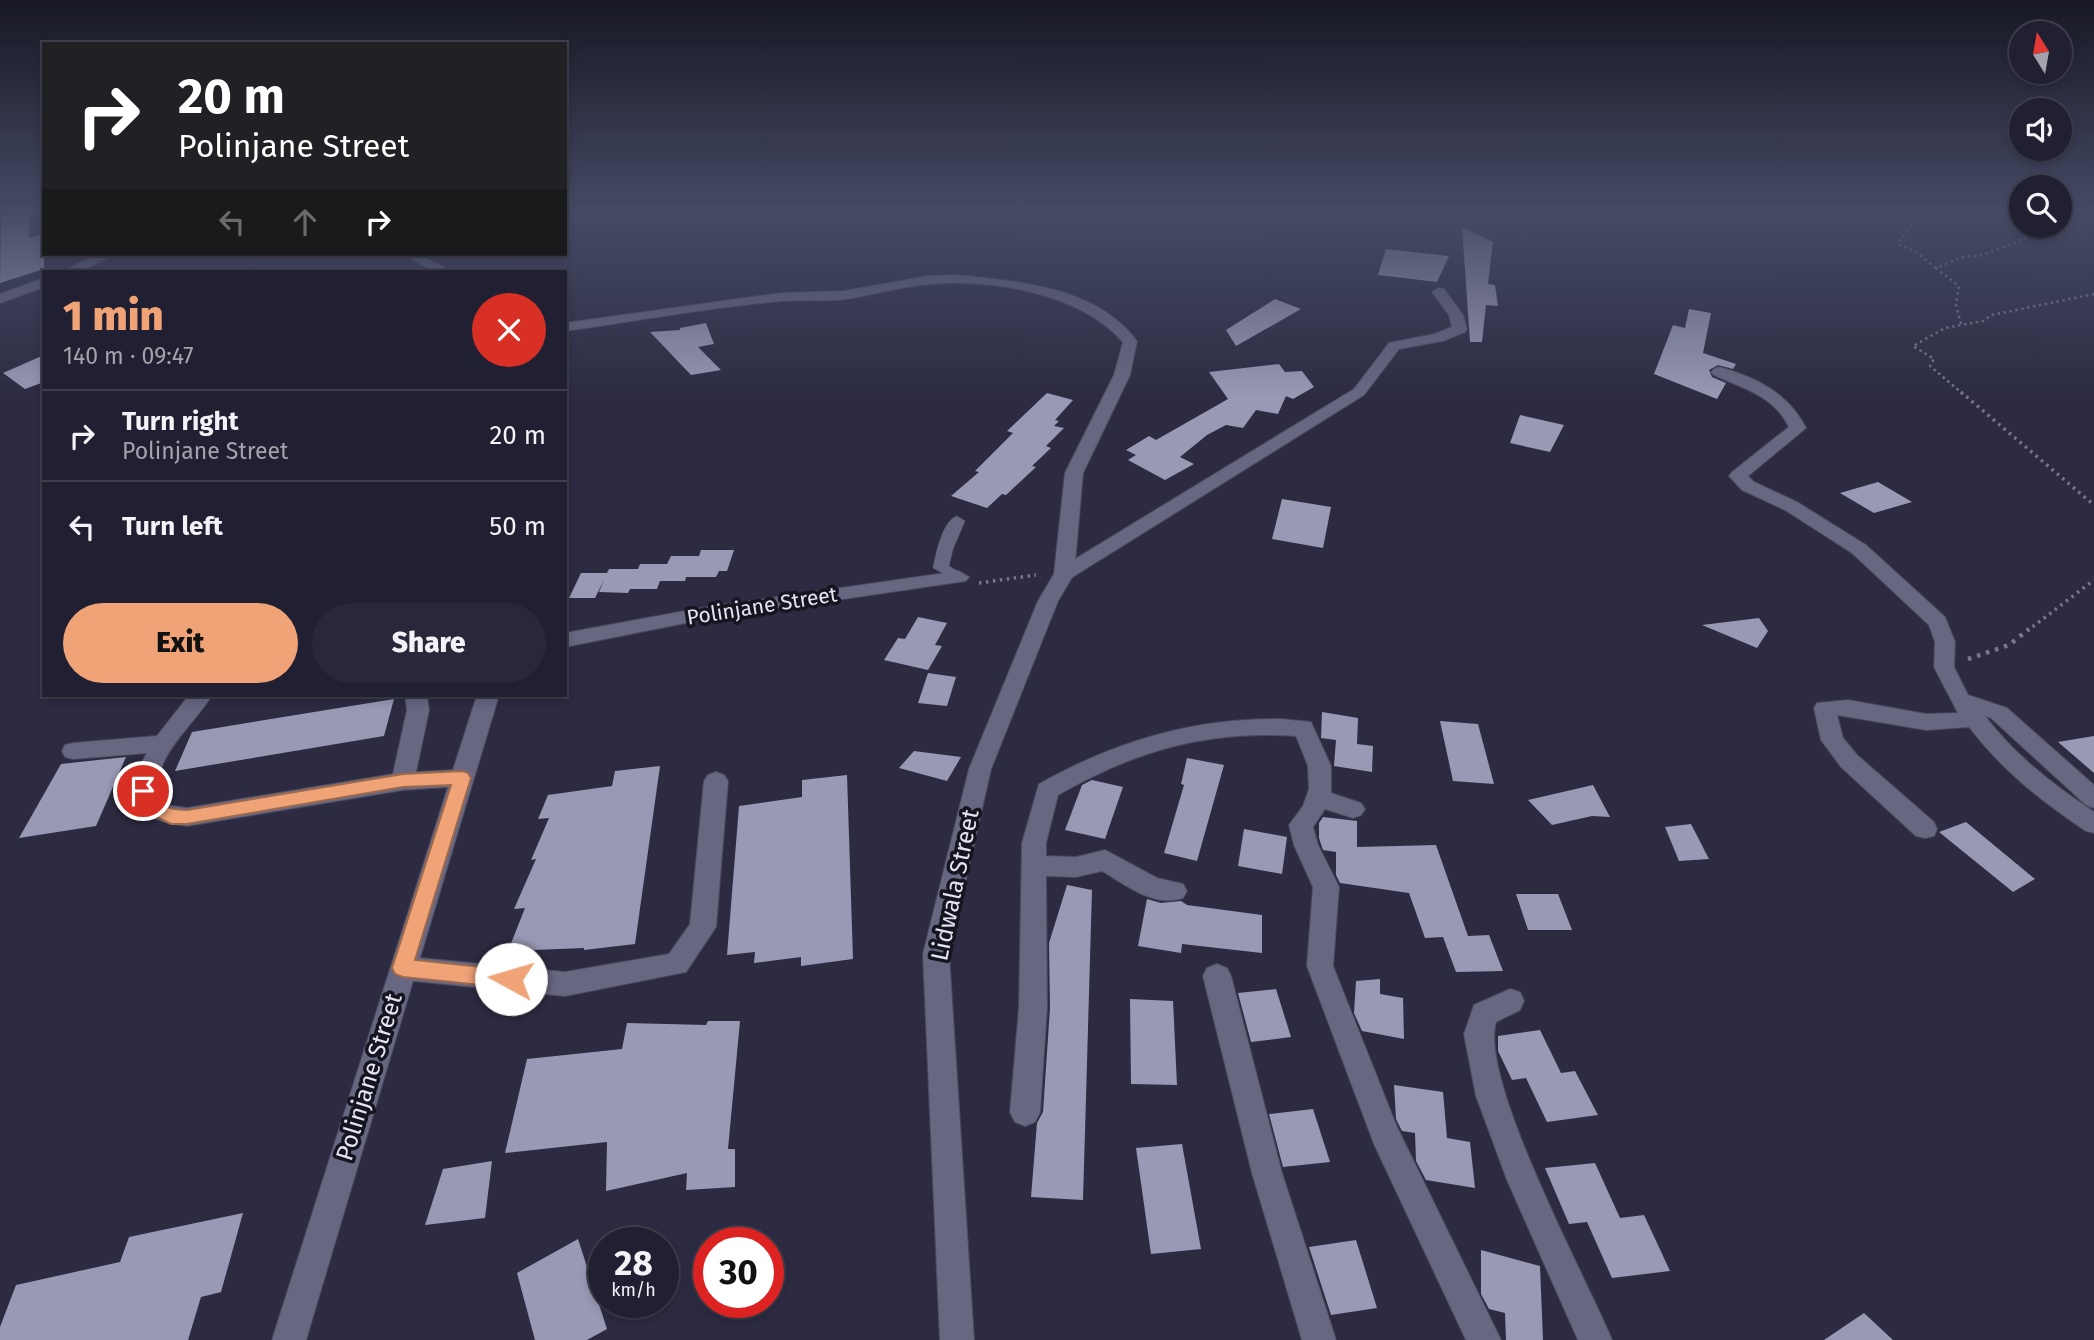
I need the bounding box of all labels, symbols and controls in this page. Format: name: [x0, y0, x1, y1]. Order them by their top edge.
north arrow: [2009, 21, 2072, 84]
map controls: [2009, 21, 2072, 238]
text: 20 m: [178, 67, 285, 126]
icon: right: [63, 70, 154, 161]
button: sound: [2009, 98, 2072, 161]
text: Polinjane Street: [178, 127, 409, 165]
button: search: [2009, 175, 2072, 238]
icon: left: [213, 203, 251, 241]
icon: ahead: [286, 203, 324, 241]
icon: right: [359, 203, 397, 241]
text: 1 min: [63, 291, 164, 341]
button: close: [472, 293, 546, 367]
text: 140 m · 09:47: [63, 342, 194, 370]
text: Turn right: [122, 406, 239, 437]
icon: right: [63, 417, 101, 455]
text: 20 m: [489, 420, 546, 451]
text: Polinjane Street: [122, 437, 288, 465]
icon: left: [63, 508, 101, 546]
text: Turn left: [122, 511, 223, 542]
text: 50 m: [489, 511, 546, 542]
street label: Polinjane Street: [685, 581, 839, 631]
button: Exit: [63, 603, 298, 683]
button: Share: [312, 603, 546, 683]
pin: [113, 761, 173, 821]
icon: arrive: [124, 772, 162, 810]
street label: Lidwala Street: [925, 806, 985, 963]
position arrow: [474, 942, 548, 1016]
street label: Polinjane Street: [330, 990, 408, 1164]
speed limit sign: 30: [693, 1227, 784, 1318]
text: 28: [614, 1242, 653, 1284]
text: km/h: [611, 1279, 656, 1301]

